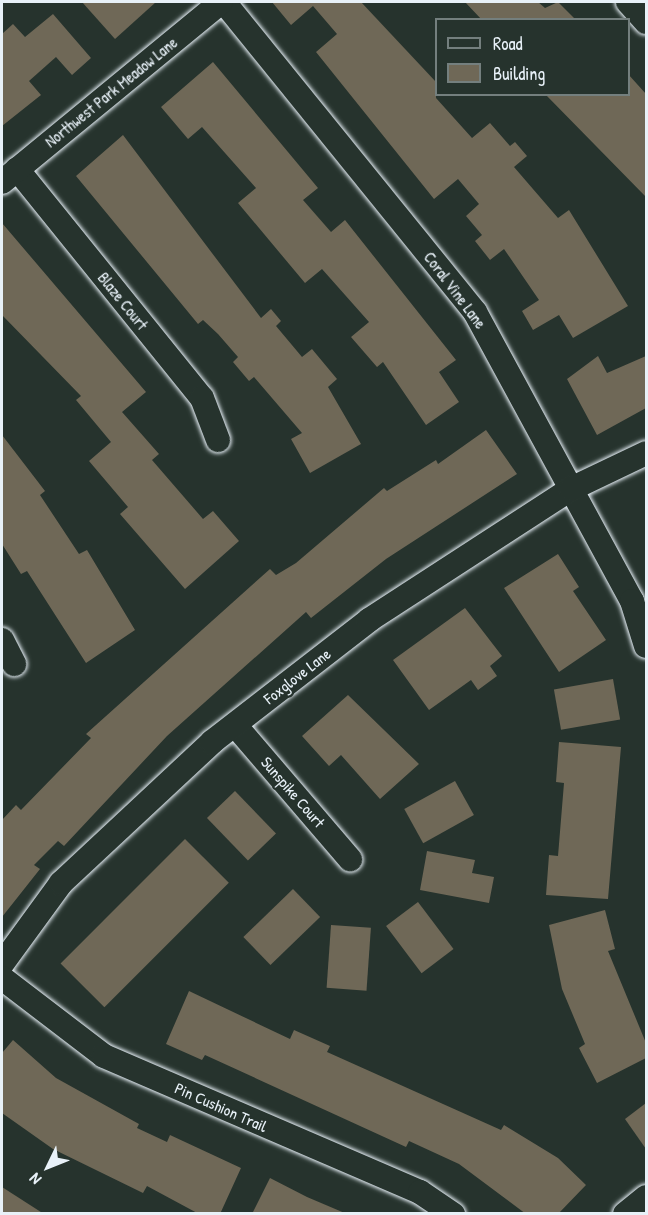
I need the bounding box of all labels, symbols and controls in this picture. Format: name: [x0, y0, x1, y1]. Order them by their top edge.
legend: [435, 18, 630, 96]
text: Road: [493, 31, 523, 56]
street label: Northwest Park Meadow Lane: [41, 33, 181, 151]
text: Building: [493, 61, 545, 86]
street label: Coral Vine Lane: [420, 248, 490, 332]
street label: Blaze Court: [94, 268, 152, 334]
street label: Foxglove Lane: [260, 644, 334, 708]
street label: Sunspike Court: [257, 753, 329, 831]
street label: Pin Cushion Trail: [172, 1078, 270, 1136]
north arrow: [18, 1137, 78, 1197]
text: N: [24, 1169, 46, 1190]

